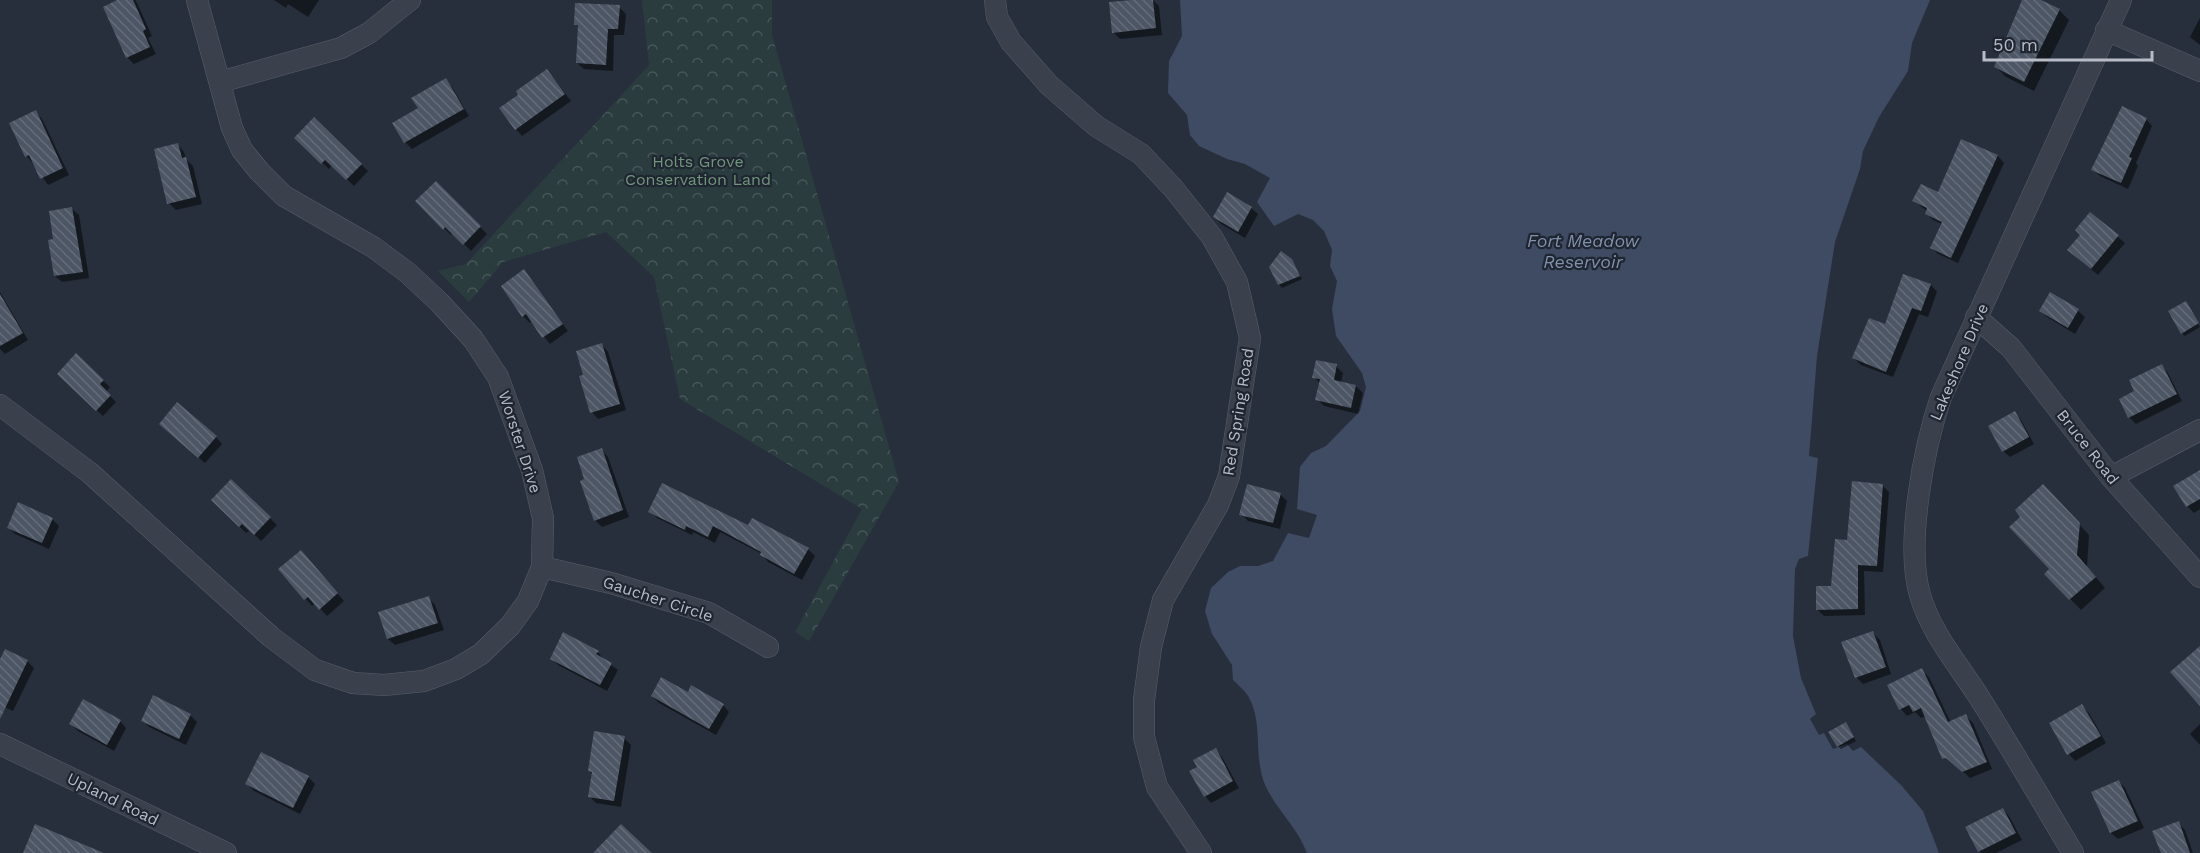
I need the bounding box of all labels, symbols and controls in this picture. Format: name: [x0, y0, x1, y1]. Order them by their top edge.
scale bar: [1984, 24, 2152, 62]
text: 50 m: [1993, 34, 2038, 55]
park label: Holts Grove Conservation Land: [625, 152, 771, 189]
water label: Fort Meadow Reservoir: [1527, 230, 1640, 272]
street label: Lakeshore Drive: [1926, 301, 1992, 423]
street label: Red Spring Road: [1219, 347, 1257, 477]
street label: Worster Drive: [495, 388, 545, 496]
street label: Bruce Road: [2053, 406, 2123, 488]
street label: Gaucher Circle: [600, 572, 716, 626]
street label: Upland Road: [64, 769, 162, 829]

